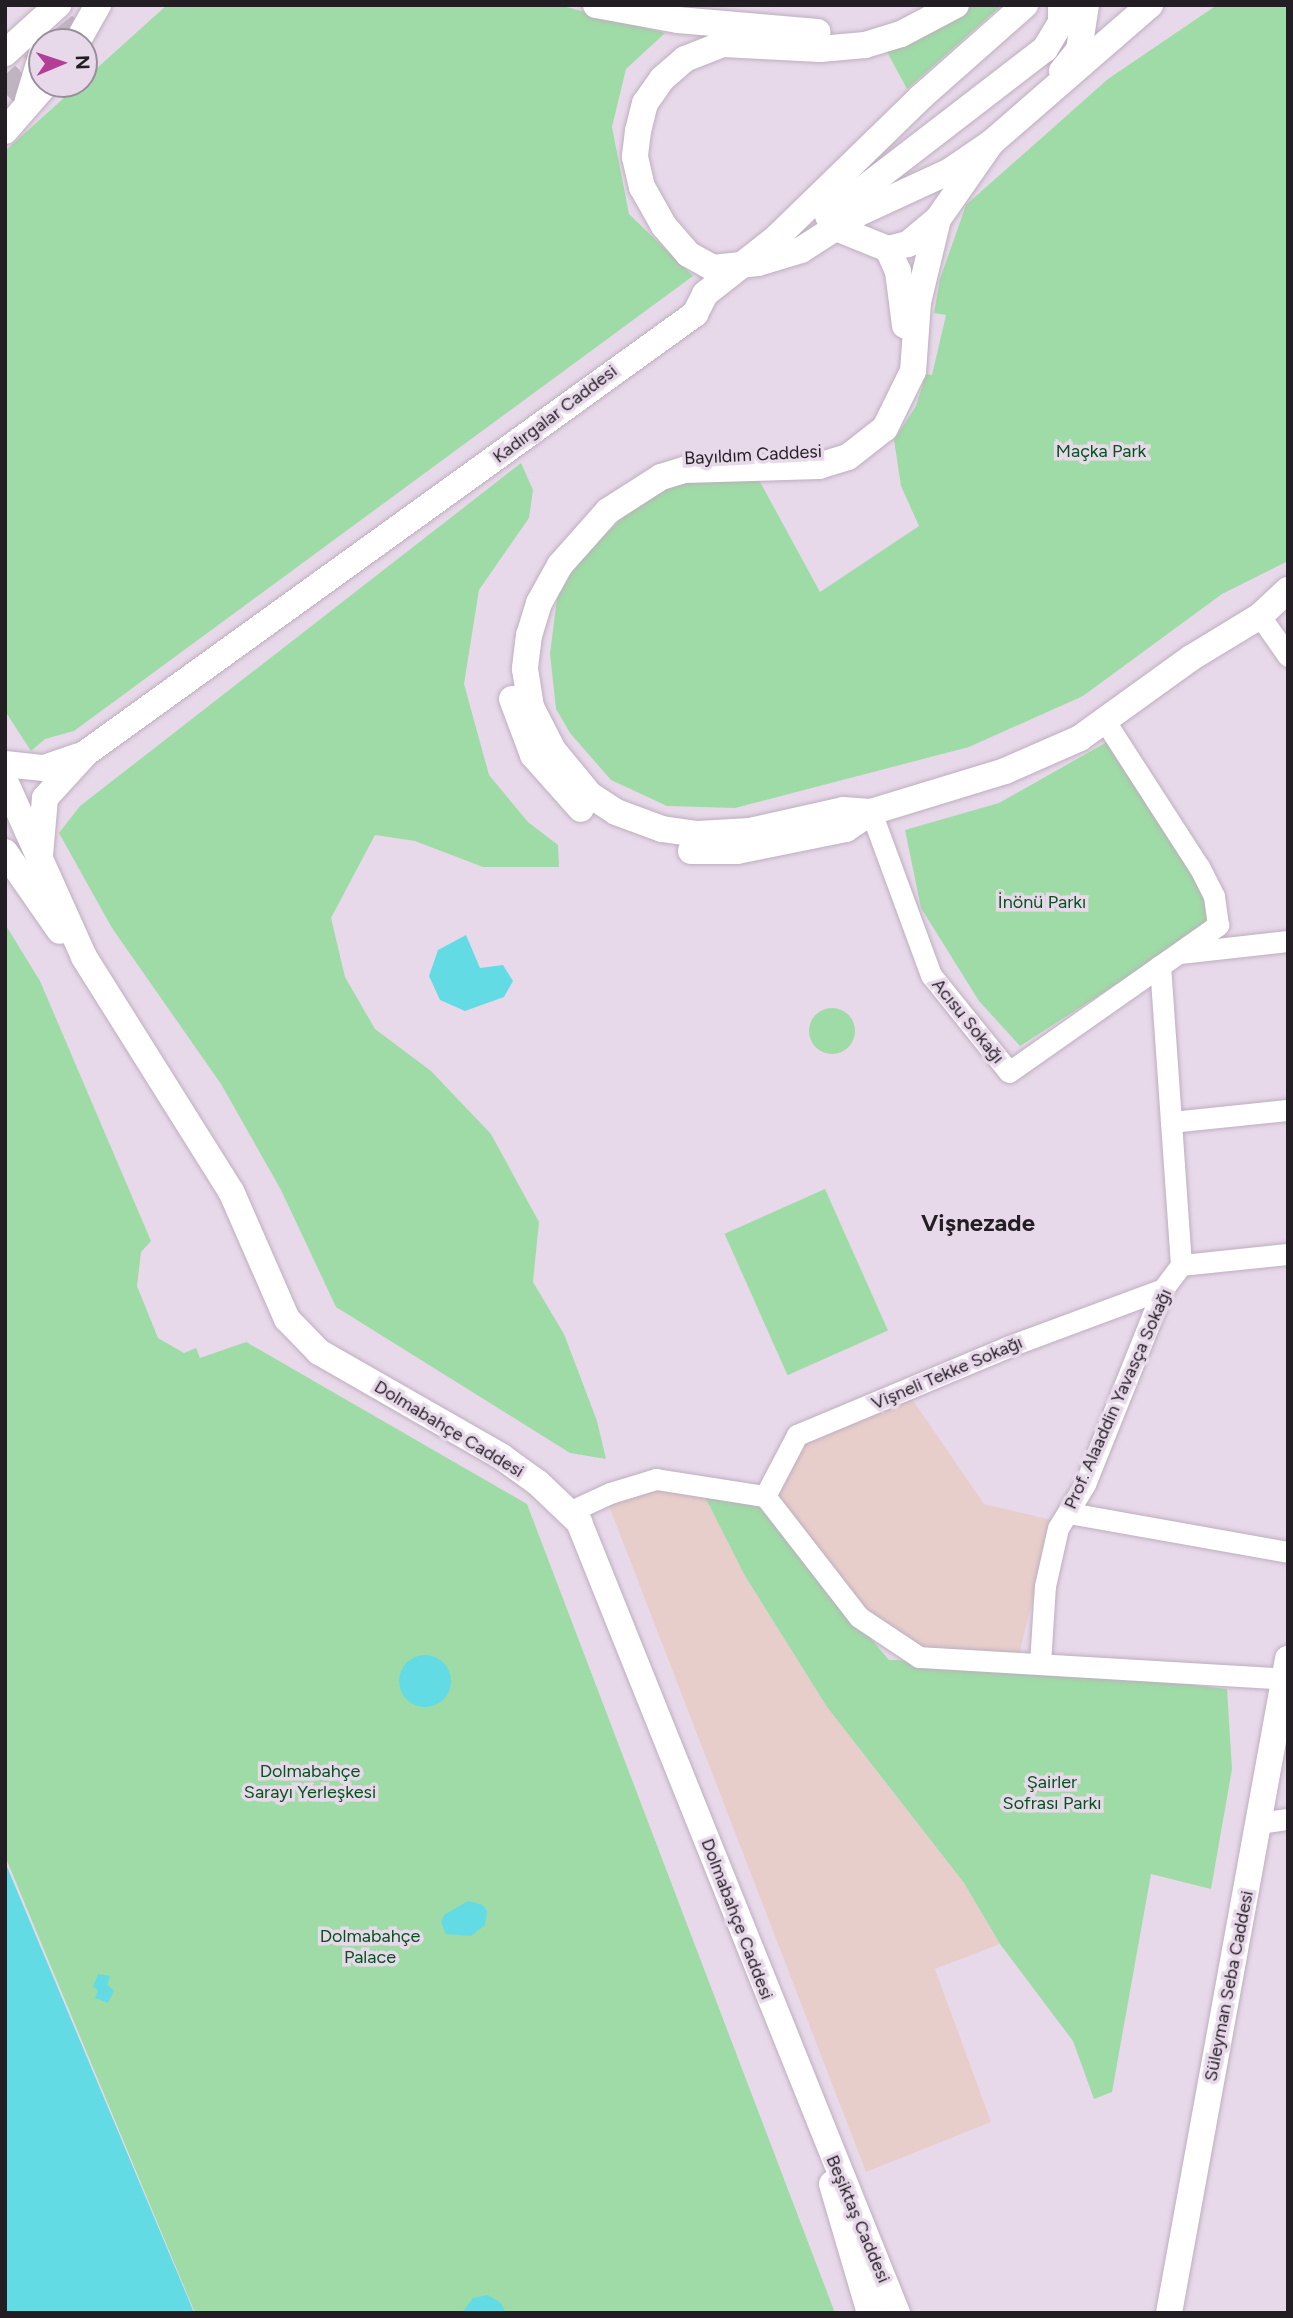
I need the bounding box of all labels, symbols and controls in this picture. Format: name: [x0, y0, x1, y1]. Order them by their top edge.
north arrow: [28, 28, 98, 98]
text: N: [71, 55, 94, 70]
street label: Kadırgalar Caddesi: [489, 360, 621, 468]
park label: Maçka Park: [1056, 440, 1146, 462]
street label: Bayıldım Caddesi: [684, 441, 822, 469]
park label: İnönü Parkı: [998, 891, 1086, 913]
street label: Acısu Sokağı: [927, 974, 1009, 1068]
district label: Vişnezade: [921, 1209, 1035, 1237]
street label: Prof. Alaaddin Yavasça Sokağı: [1060, 1286, 1176, 1512]
street label: Vişneli Tekke Sokağı: [868, 1331, 1026, 1415]
street label: Dolmabahçe Caddesi: [370, 1376, 528, 1482]
park label: Dolmabahçe Sarayı Yerleşkesi: [244, 1761, 376, 1803]
park label: Şairler Sofrası Parkı: [1003, 1772, 1101, 1814]
street label: Dolmabahçe Caddesi: [696, 1835, 778, 2003]
street label: Süleyman Seba Caddesi: [1200, 1889, 1258, 2083]
park label: Dolmabahçe Palace: [320, 1926, 420, 1968]
street label: Beşiktaş Caddesi: [821, 2152, 895, 2286]

